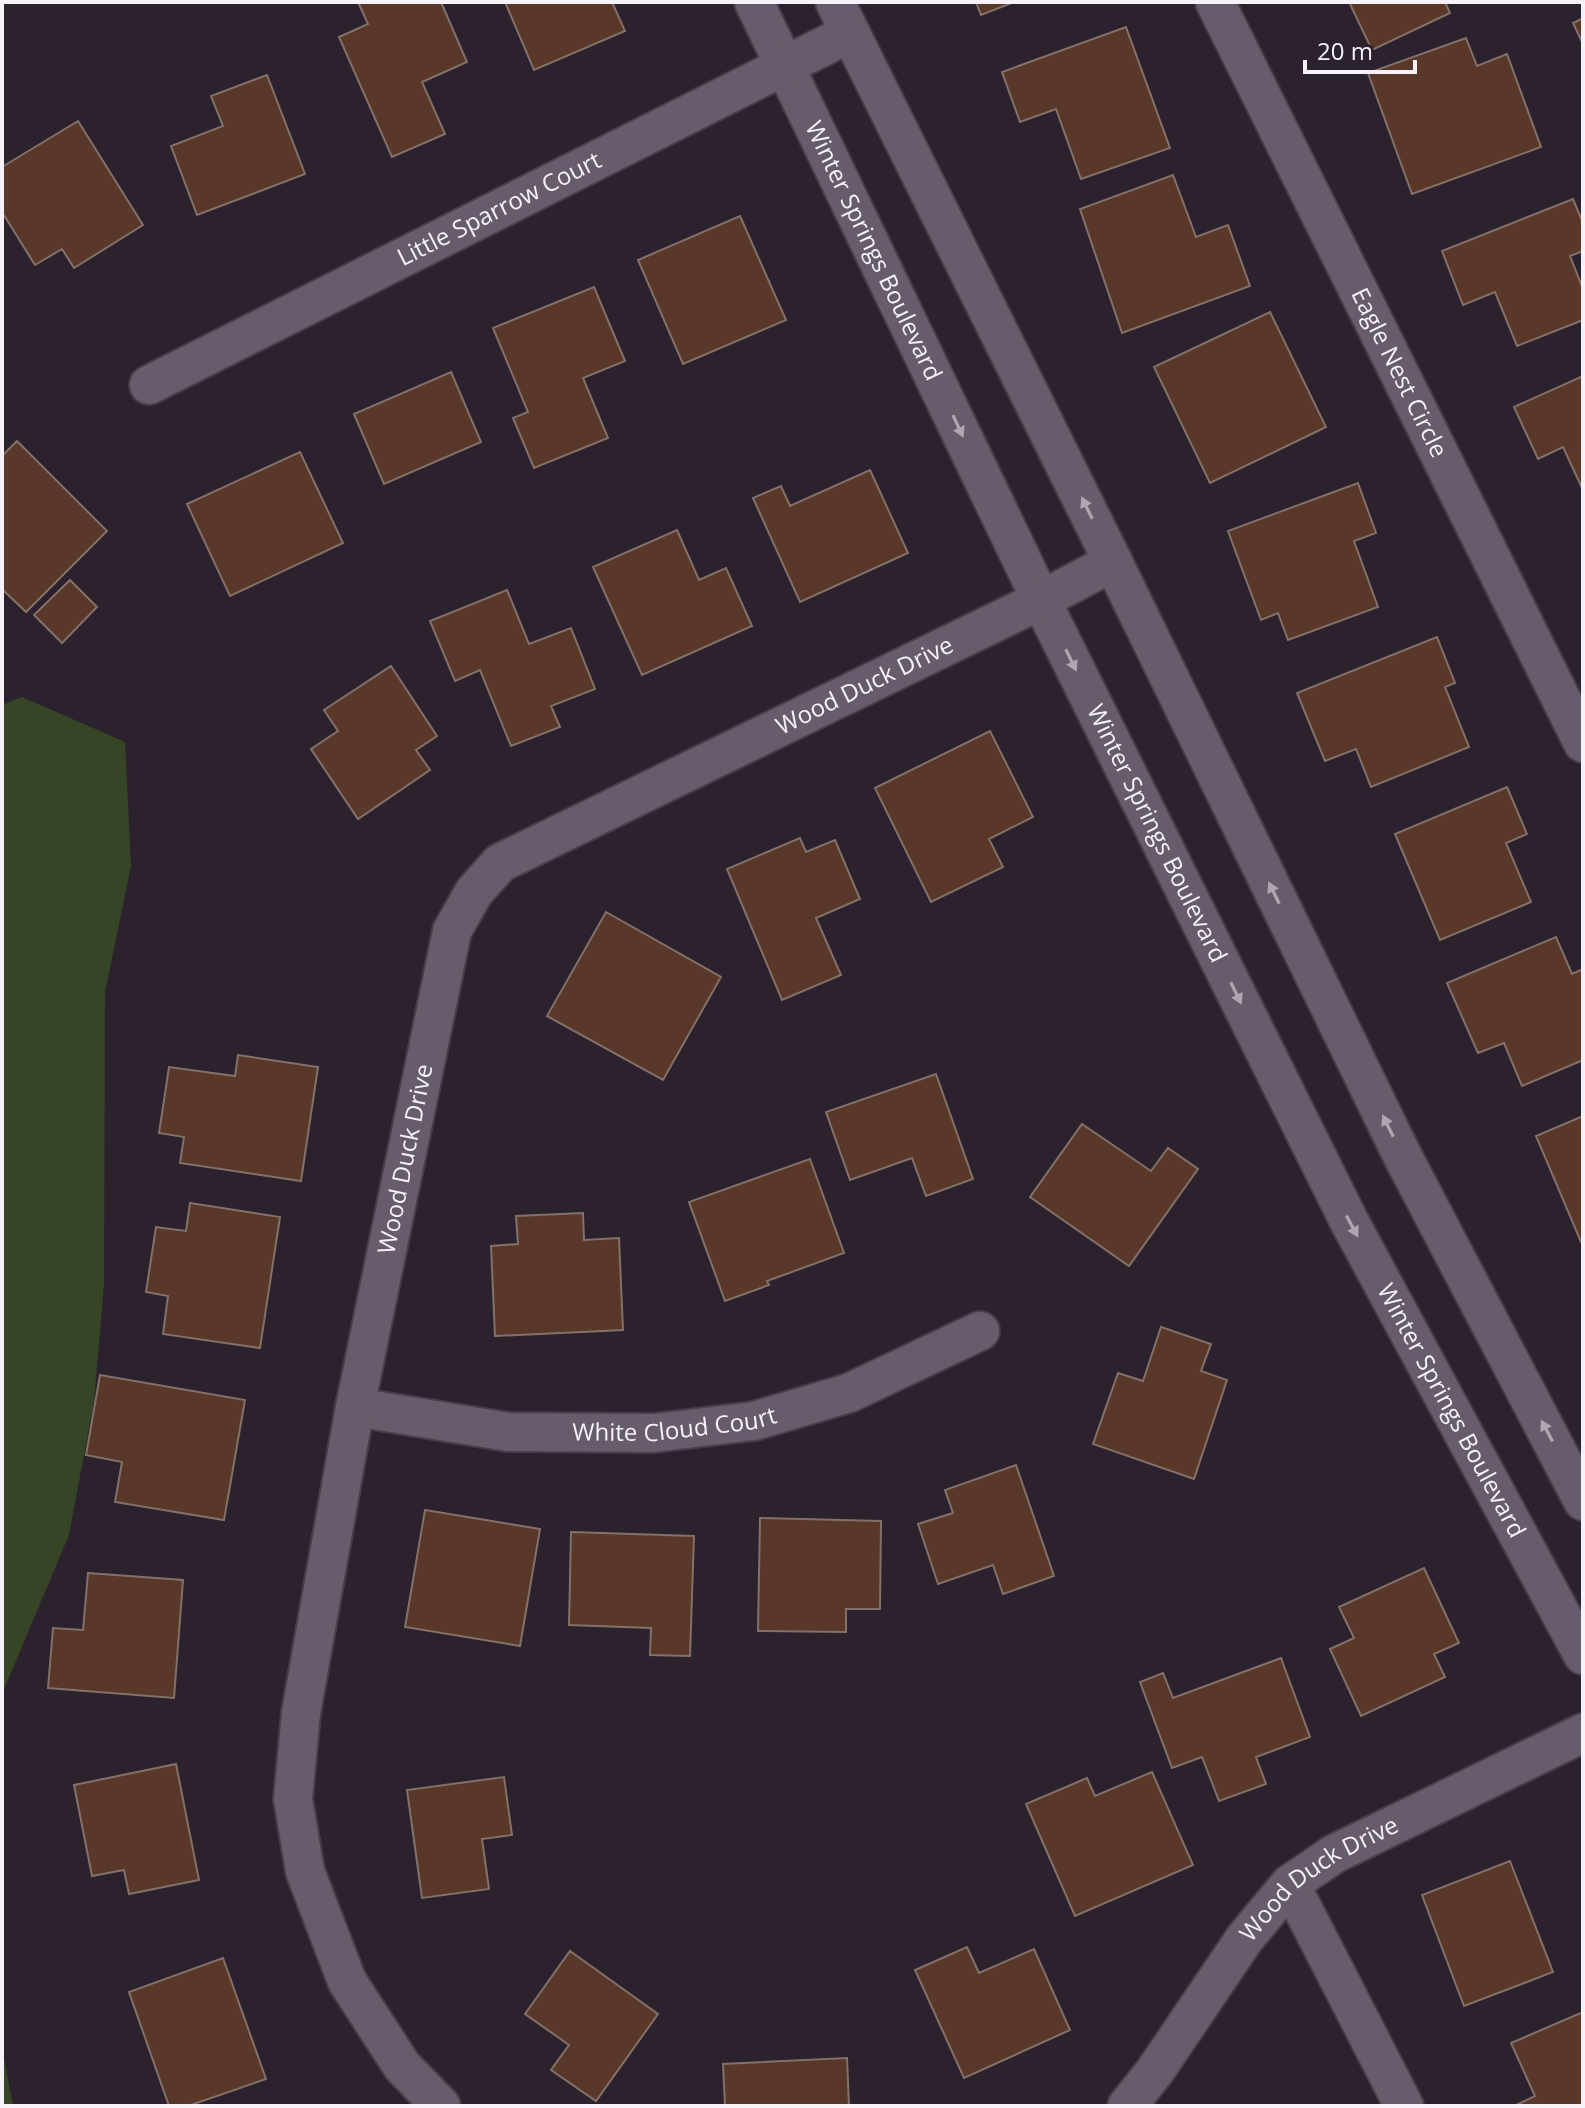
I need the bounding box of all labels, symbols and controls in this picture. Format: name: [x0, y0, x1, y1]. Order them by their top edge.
scale bar: [1305, 24, 1415, 74]
text: 20 m: [1317, 34, 1373, 67]
street label: Winter Springs Boulevard: [798, 115, 951, 385]
street label: Little Sparrow Court: [391, 143, 606, 273]
street label: Eagle Nest Circle: [1344, 282, 1456, 462]
one-way arrow: [951, 414, 965, 437]
one-way arrow: [1080, 496, 1093, 519]
street label: Wood Duck Drive: [770, 627, 958, 741]
one-way arrow: [1064, 648, 1077, 671]
street label: Winter Springs Boulevard: [1080, 698, 1236, 968]
one-way arrow: [1267, 881, 1281, 904]
one-way arrow: [1229, 981, 1243, 1005]
street label: Wood Duck Drive: [369, 1061, 440, 1257]
one-way arrow: [1381, 1115, 1395, 1138]
one-way arrow: [1345, 1214, 1358, 1237]
street label: Winter Springs Boulevard: [1371, 1277, 1535, 1543]
street label: White Cloud Court: [572, 1397, 780, 1448]
one-way arrow: [1540, 1420, 1553, 1443]
street label: Wood Duck Drive: [1231, 1807, 1403, 1948]

